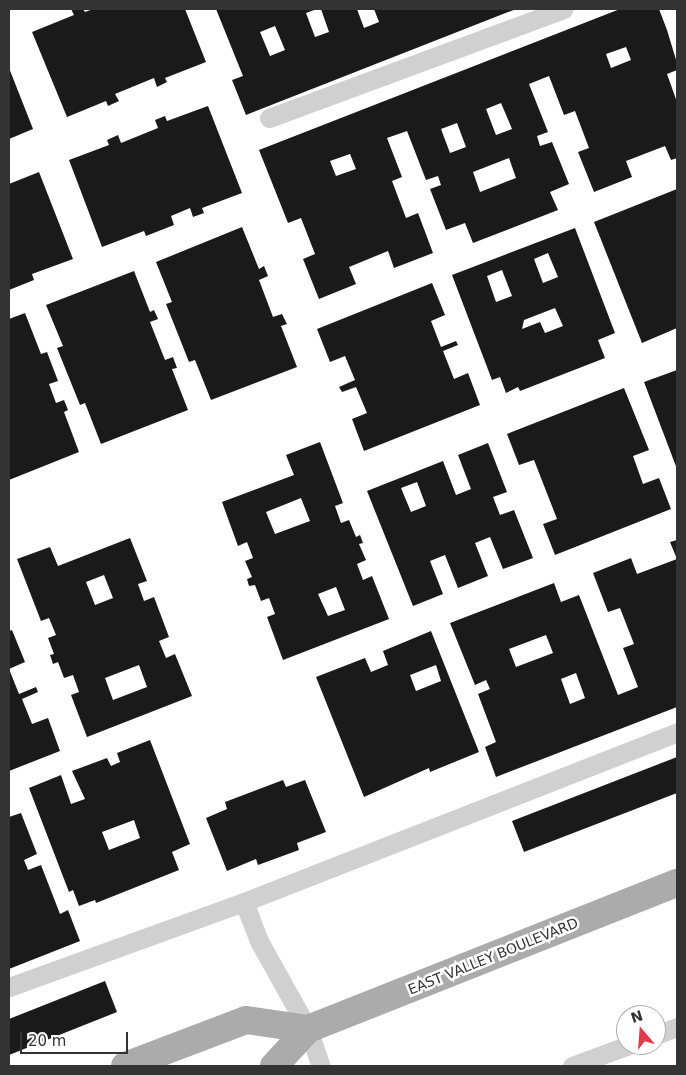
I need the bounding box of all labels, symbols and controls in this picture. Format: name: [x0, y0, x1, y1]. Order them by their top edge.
street label: EAST VALLEY BOULEVARD: [405, 914, 581, 998]
north arrow: [616, 1005, 666, 1055]
text: N: [629, 1007, 645, 1026]
scale bar: [22, 1022, 130, 1054]
text: 20 m: [28, 1032, 66, 1050]

